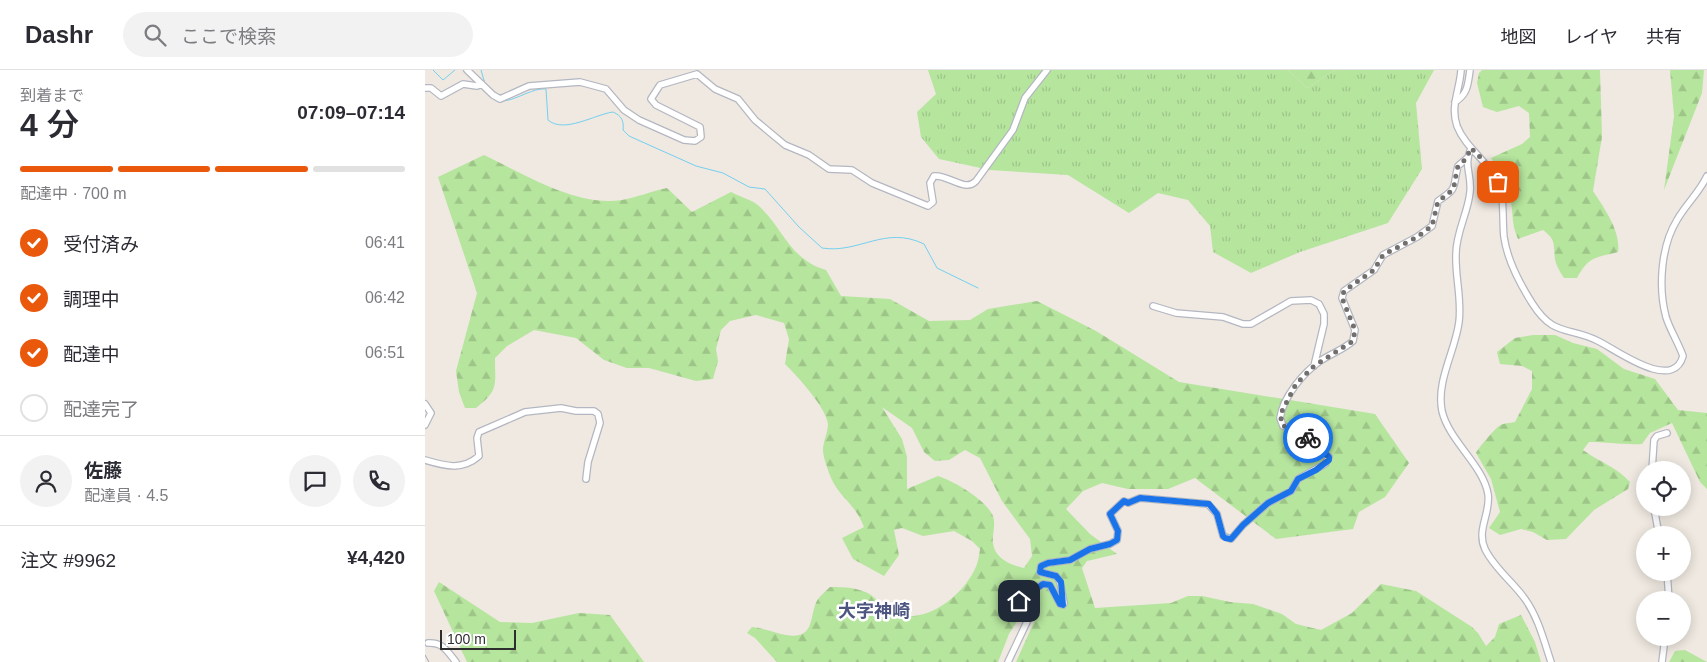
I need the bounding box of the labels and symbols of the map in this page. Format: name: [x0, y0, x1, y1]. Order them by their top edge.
pin: [1477, 161, 1519, 203]
courier: [1283, 413, 1333, 463]
pin: [998, 580, 1040, 622]
district label: 大字神崎: [838, 601, 910, 621]
scale bar: [440, 627, 516, 650]

